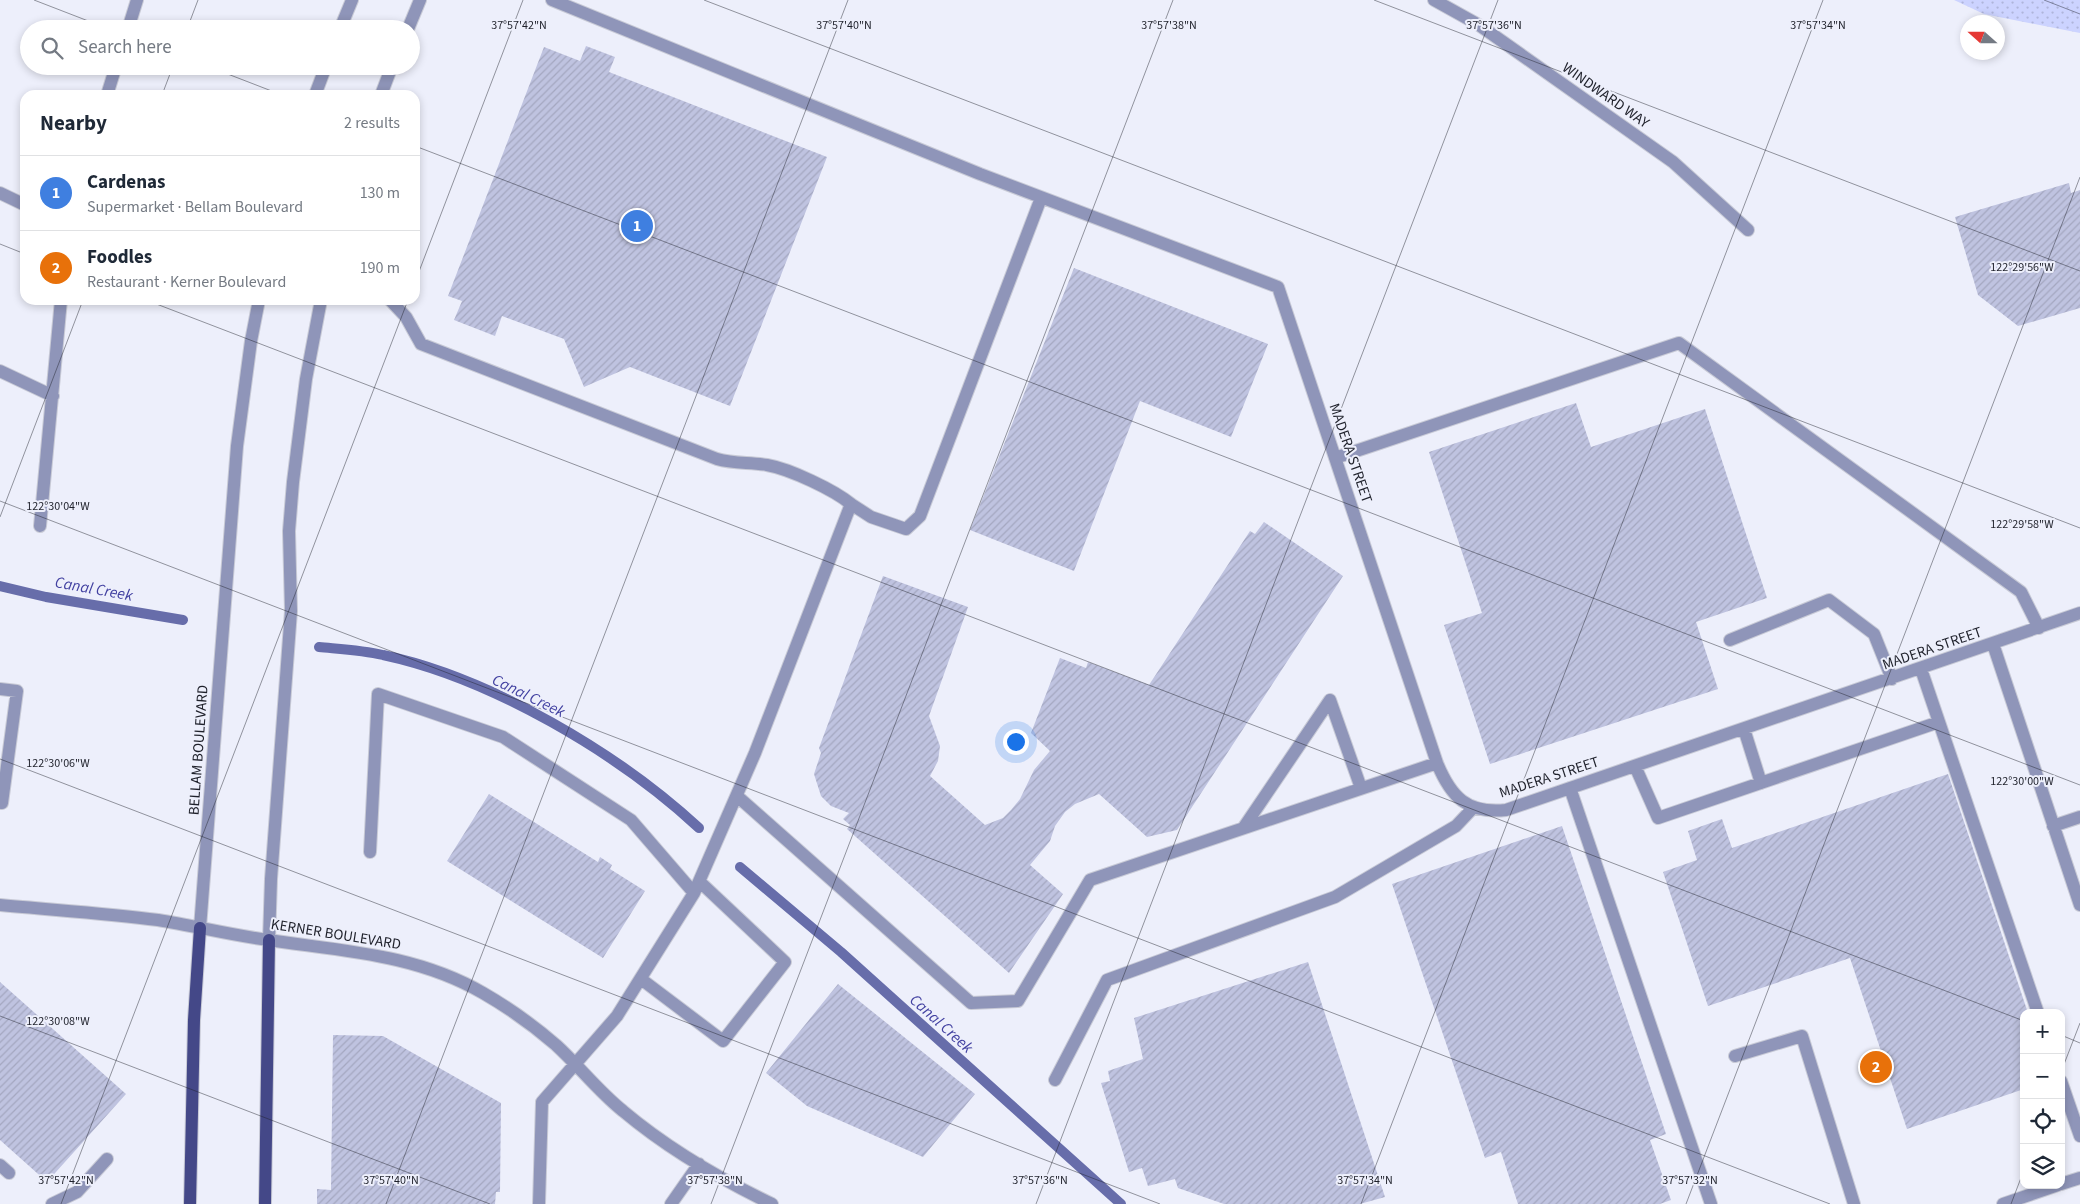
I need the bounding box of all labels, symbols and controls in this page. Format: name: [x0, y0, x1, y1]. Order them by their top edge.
north arrow: [1960, 15, 2005, 60]
text: 37°57'42"N: [491, 17, 547, 34]
text: 37°57'40"N: [816, 17, 872, 34]
text: 37°57'38"N: [1141, 17, 1197, 34]
text: 37°57'36"N: [1466, 17, 1522, 34]
text: 37°57'34"N: [1790, 17, 1846, 34]
search box: [20, 20, 420, 75]
icon: search: [38, 34, 66, 62]
text: Search here: [78, 34, 172, 61]
street label: WINDWARD WAY: [1558, 58, 1654, 134]
text: Nearby: [40, 108, 107, 138]
text: 2 results: [344, 112, 400, 134]
text: Cardenas: [87, 169, 165, 196]
text: 1: [52, 182, 60, 204]
text: 130 m: [360, 182, 400, 204]
text: Supermarket · Bellam Boulevard: [87, 196, 303, 218]
pin: 1: [621, 207, 653, 245]
text: Foodles: [87, 244, 152, 271]
text: 2: [52, 257, 60, 279]
text: 190 m: [360, 257, 400, 279]
text: 122°29'56"W: [1990, 259, 2054, 276]
text: Restaurant · Kerner Boulevard: [87, 271, 286, 293]
street label: MADERA STREET: [1324, 401, 1377, 506]
text: 122°30'04"W: [26, 498, 90, 515]
text: 122°29'58"W: [1990, 516, 2054, 533]
water label: Canal Creek: [53, 571, 135, 607]
street label: MADERA STREET: [1880, 622, 1985, 675]
water label: Canal Creek: [488, 669, 569, 723]
street label: BELLAM BOULEVARD: [183, 684, 214, 816]
your location: [1003, 729, 1029, 755]
street label: MADERA STREET: [1496, 751, 1602, 804]
text: 122°30'06"W: [26, 755, 90, 772]
text: 122°30'00"W: [1990, 773, 2054, 790]
street label: KERNER BOULEVARD: [269, 914, 402, 955]
water label: Canal Creek: [905, 989, 978, 1058]
map controls: [2020, 1009, 2065, 1189]
button: +: [2020, 1009, 2065, 1054]
text: 122°30'08"W: [26, 1013, 90, 1030]
pin: 2: [1860, 1048, 1892, 1086]
button: −: [2020, 1054, 2065, 1099]
button: locate: [2020, 1099, 2065, 1144]
button: layers: [2020, 1144, 2065, 1189]
text: 37°57'42"N: [38, 1172, 94, 1189]
text: 37°57'40"N: [363, 1172, 419, 1189]
text: 37°57'38"N: [687, 1172, 743, 1189]
text: 37°57'36"N: [1012, 1172, 1068, 1189]
text: 37°57'34"N: [1337, 1172, 1393, 1189]
text: 37°57'32"N: [1662, 1172, 1718, 1189]

